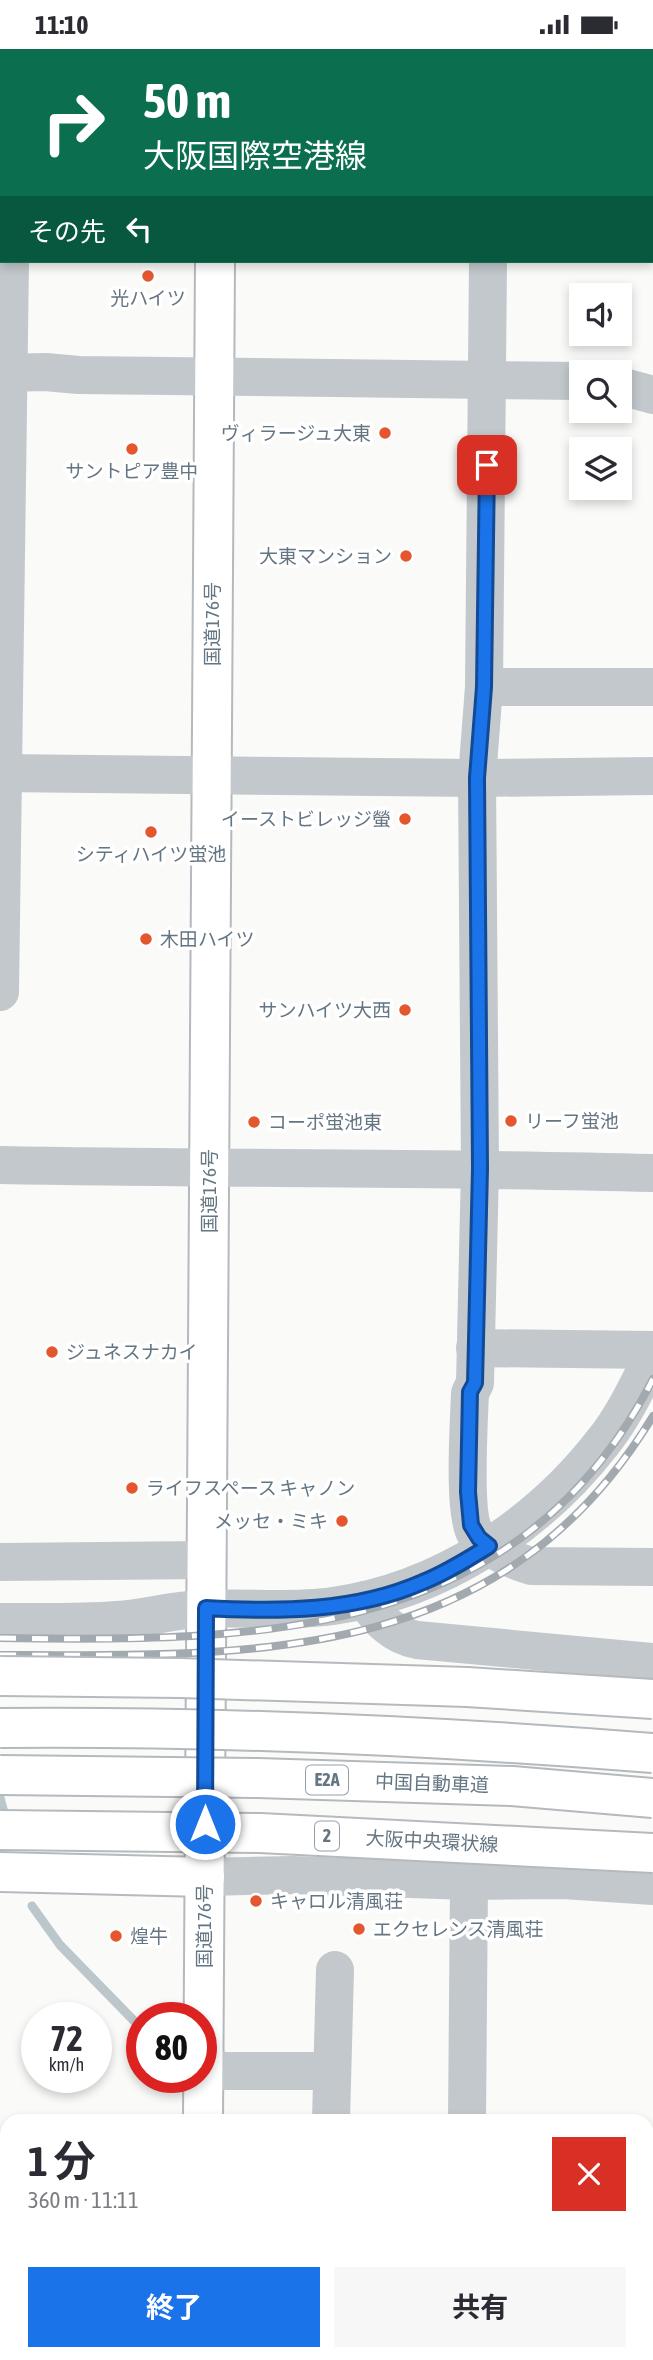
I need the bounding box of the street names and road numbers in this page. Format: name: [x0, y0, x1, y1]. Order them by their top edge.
street label: 国道176号: [201, 582, 223, 666]
street label: 国道176号: [198, 1149, 220, 1233]
road number: E2A: [306, 1765, 348, 1795]
street label: 中国自動車道: [375, 1770, 489, 1796]
road number: 2: [315, 1821, 339, 1850]
street label: 大阪中央環状線: [365, 1827, 499, 1855]
street label: 国道176号: [193, 1884, 215, 1968]

